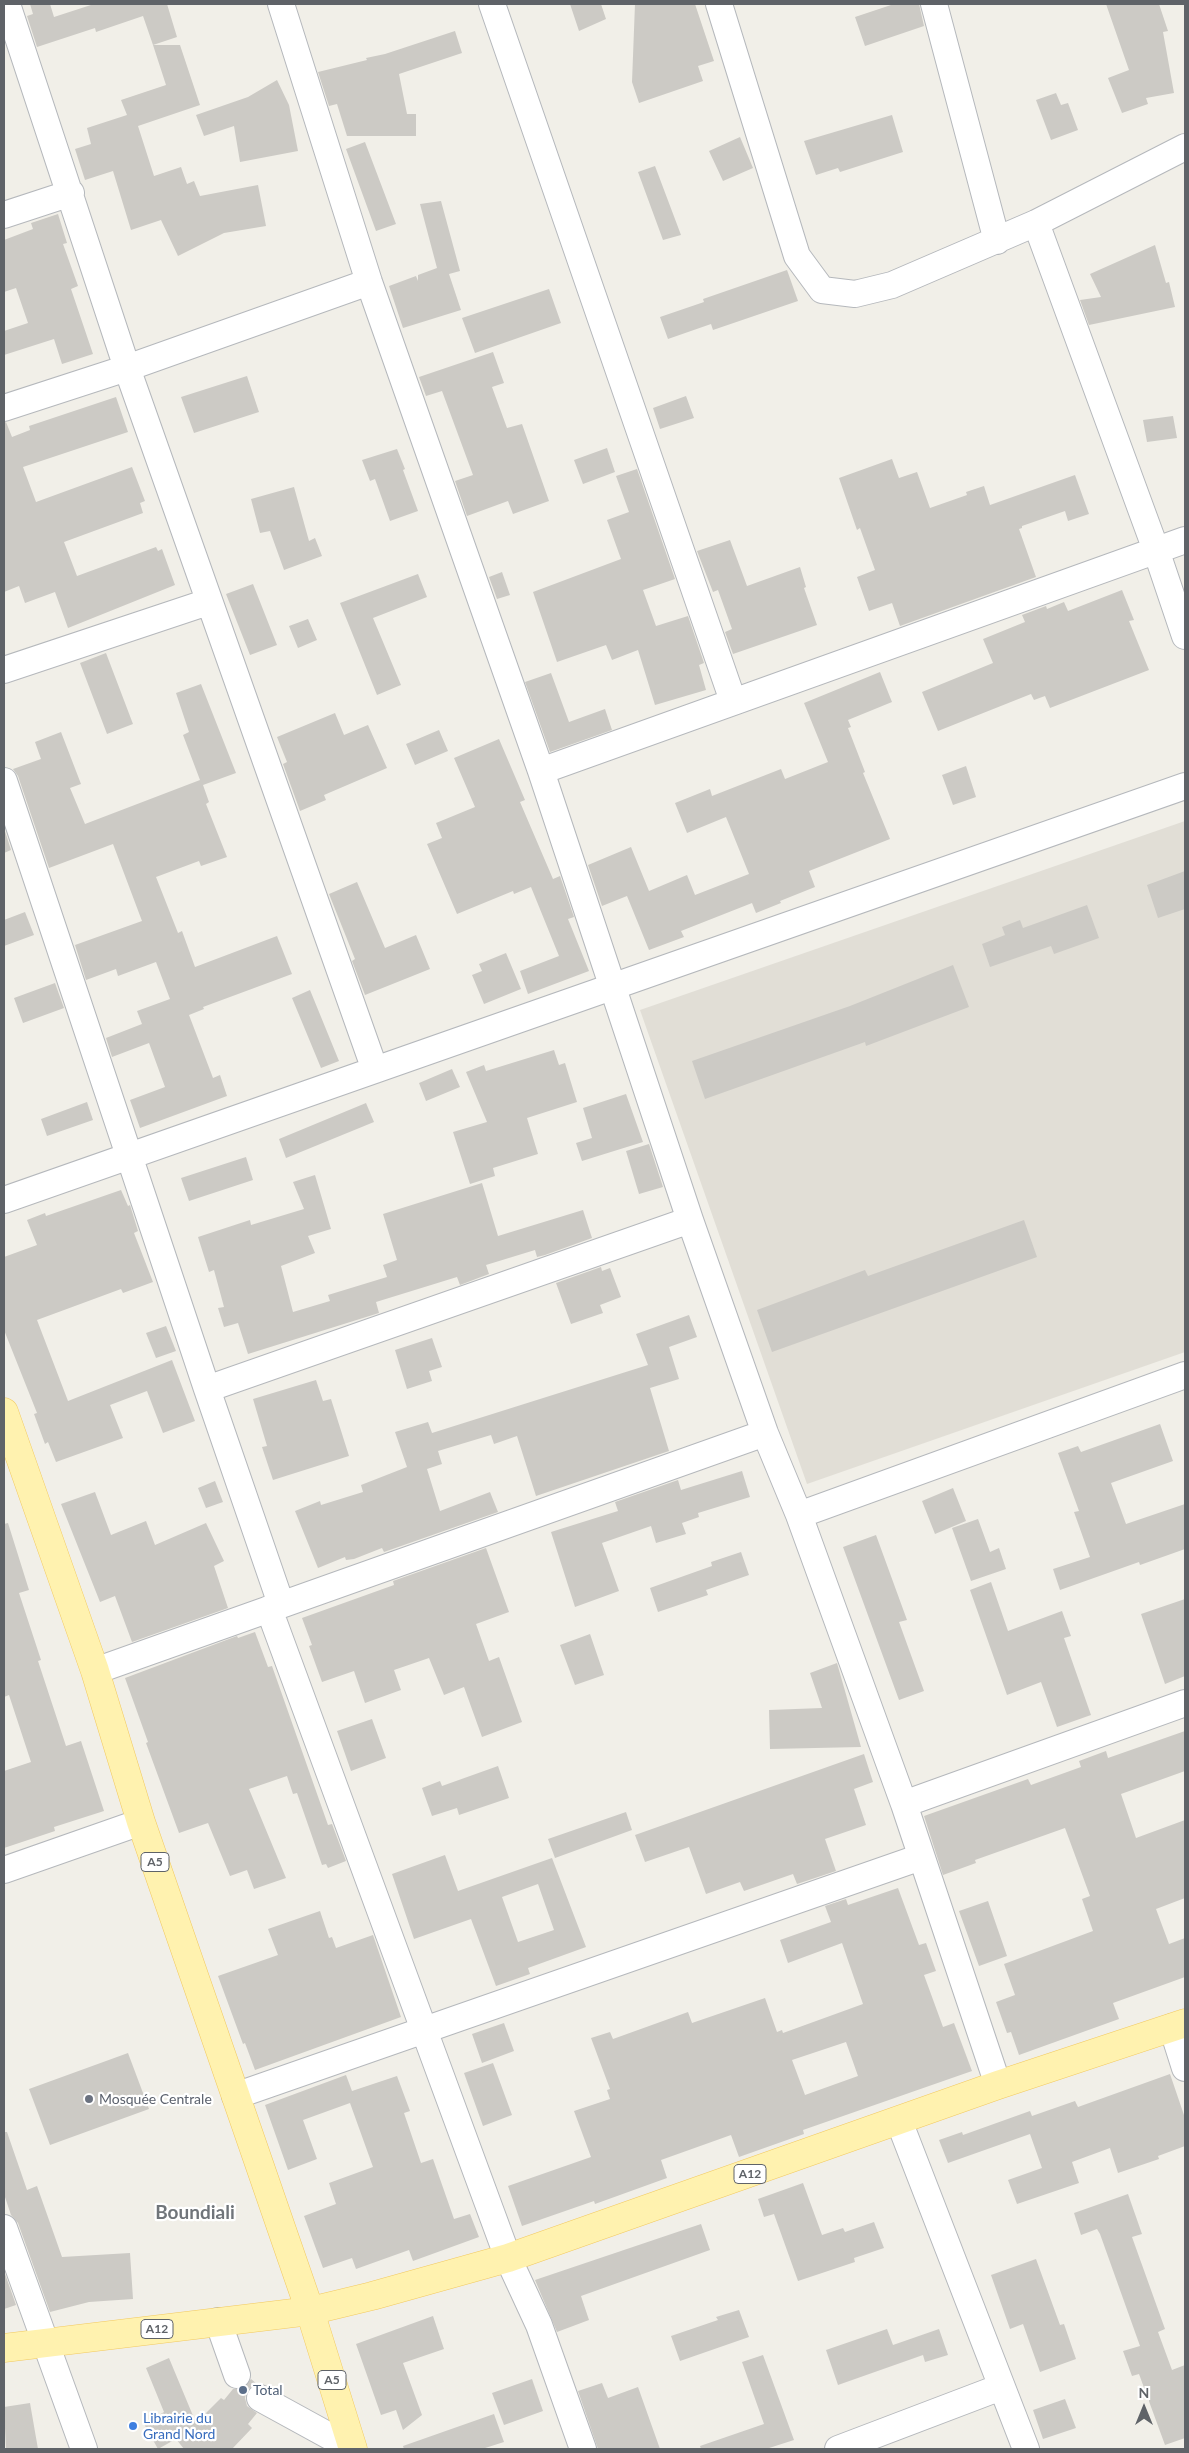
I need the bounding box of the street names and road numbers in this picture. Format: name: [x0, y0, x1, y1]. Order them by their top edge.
road number: A5: [141, 1852, 169, 1871]
road number: A12: [734, 2164, 766, 2184]
road number: A12: [141, 2320, 173, 2338]
road number: A5: [318, 2370, 346, 2390]

